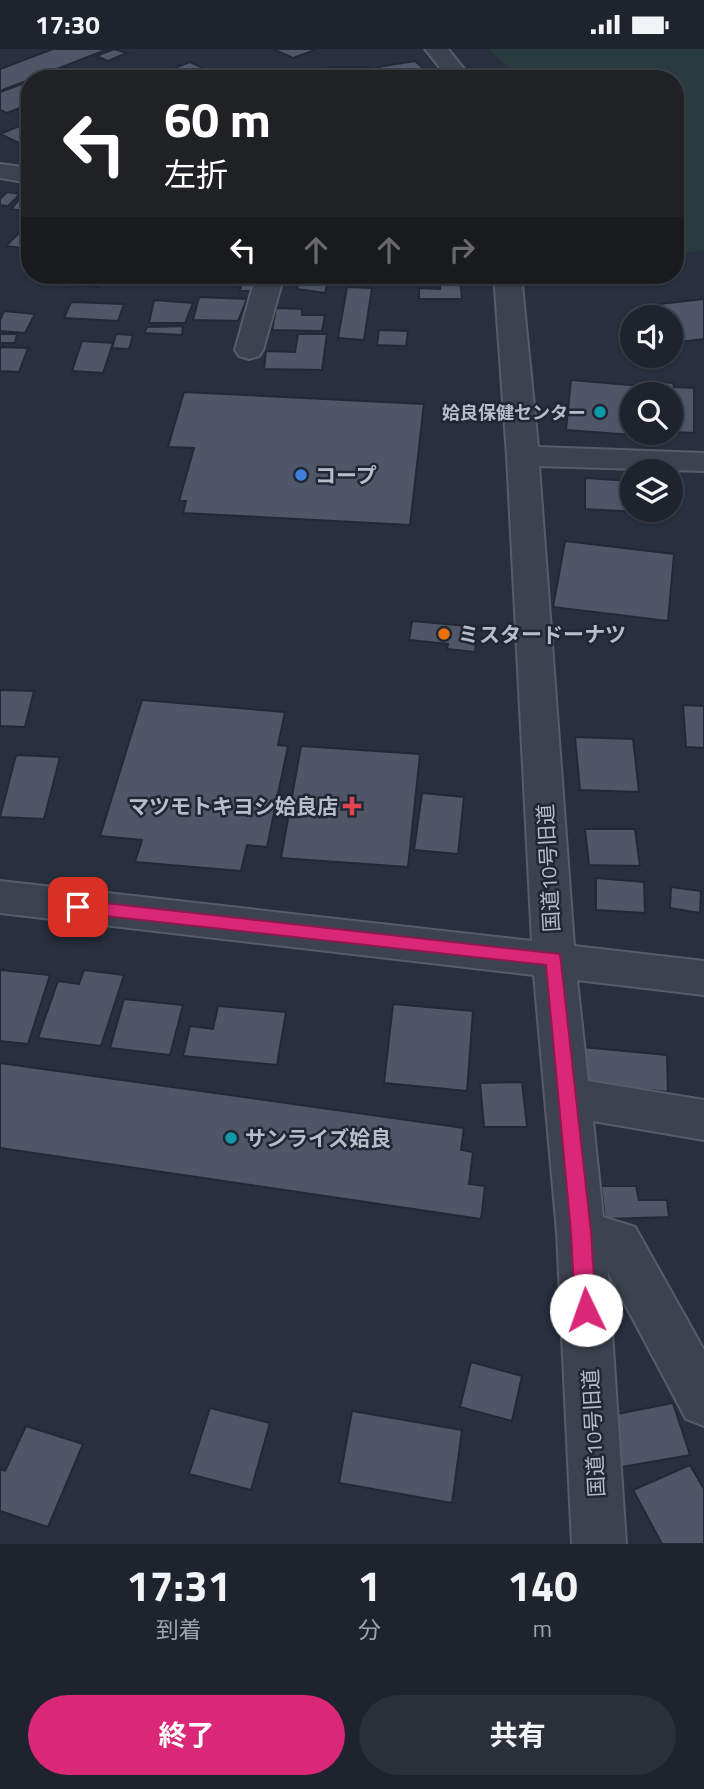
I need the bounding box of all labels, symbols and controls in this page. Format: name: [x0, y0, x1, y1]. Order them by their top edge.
text: 17:30: [35, 5, 100, 44]
text: 60 m: [164, 81, 271, 156]
icon: left: [49, 98, 140, 189]
text: 左折: [164, 150, 228, 198]
icon: left: [224, 231, 262, 269]
icon: ahead: [297, 231, 335, 269]
icon: ahead: [370, 231, 408, 269]
icon: right: [443, 231, 481, 269]
map controls: [620, 305, 683, 522]
button: sound: [620, 305, 683, 368]
button: search: [620, 382, 683, 445]
place label: 姶良保健センター: [442, 399, 586, 426]
marker: 姶良保健センター: [592, 404, 608, 420]
place label: コープ: [315, 459, 377, 491]
button: layers: [620, 459, 683, 522]
marker: コープ: [293, 467, 309, 483]
place label: ミスタードーナツ: [458, 618, 626, 650]
marker: ミスタードーナツ: [436, 626, 452, 642]
place label: マツモトキヨシ姶良店: [128, 790, 338, 822]
marker: マツモトキヨシ姶良店: [344, 798, 360, 814]
street label: 国道10号旧道: [529, 803, 567, 933]
pin: [48, 877, 108, 937]
icon: arrive: [59, 888, 97, 926]
place label: サンライズ姶良: [245, 1122, 391, 1154]
marker: サンライズ姶良: [223, 1130, 239, 1146]
position arrow: [549, 1273, 623, 1347]
street label: 国道10号旧道: [574, 1368, 612, 1498]
text: 17:31: [126, 1553, 231, 1617]
text: 1: [357, 1553, 381, 1617]
text: 140: [507, 1553, 578, 1617]
text: m: [533, 1611, 552, 1646]
text: 到着: [156, 1612, 202, 1647]
text: 分: [358, 1612, 381, 1647]
button: 終了: [28, 1695, 345, 1775]
button: 共有: [359, 1695, 676, 1775]

